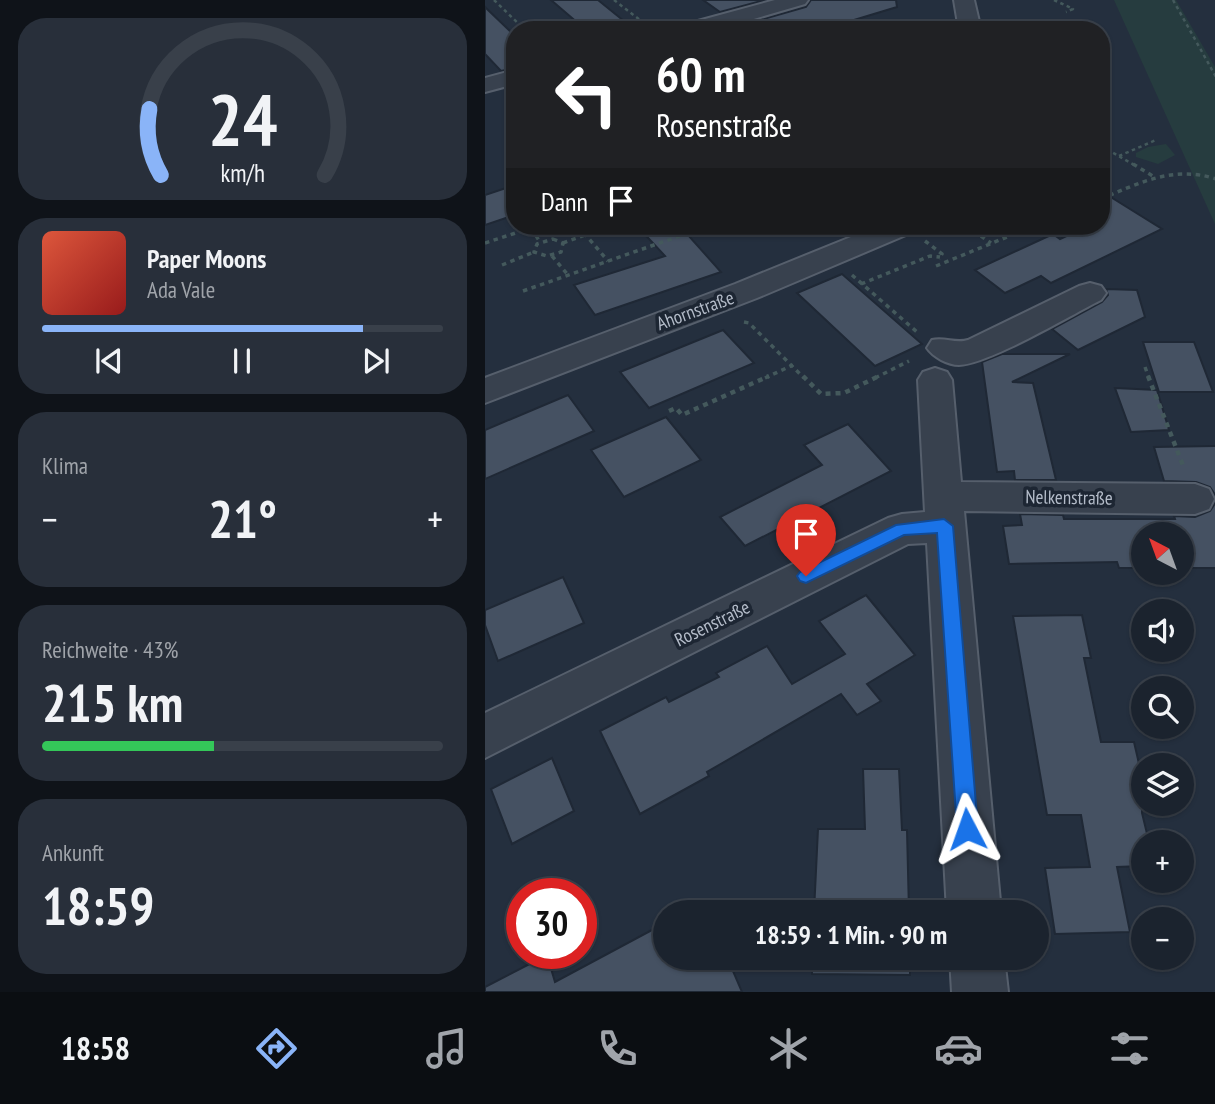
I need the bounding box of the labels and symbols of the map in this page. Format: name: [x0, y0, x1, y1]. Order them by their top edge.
street label: Ahornstraße: [653, 285, 737, 335]
street label: Nelkenstraße: [1025, 484, 1113, 510]
pin: [776, 504, 836, 576]
north arrow: [1131, 522, 1194, 584]
street label: Rosenstraße: [670, 594, 754, 651]
position arrow: [930, 792, 1004, 866]
speed limit sign: 30: [506, 878, 597, 969]

